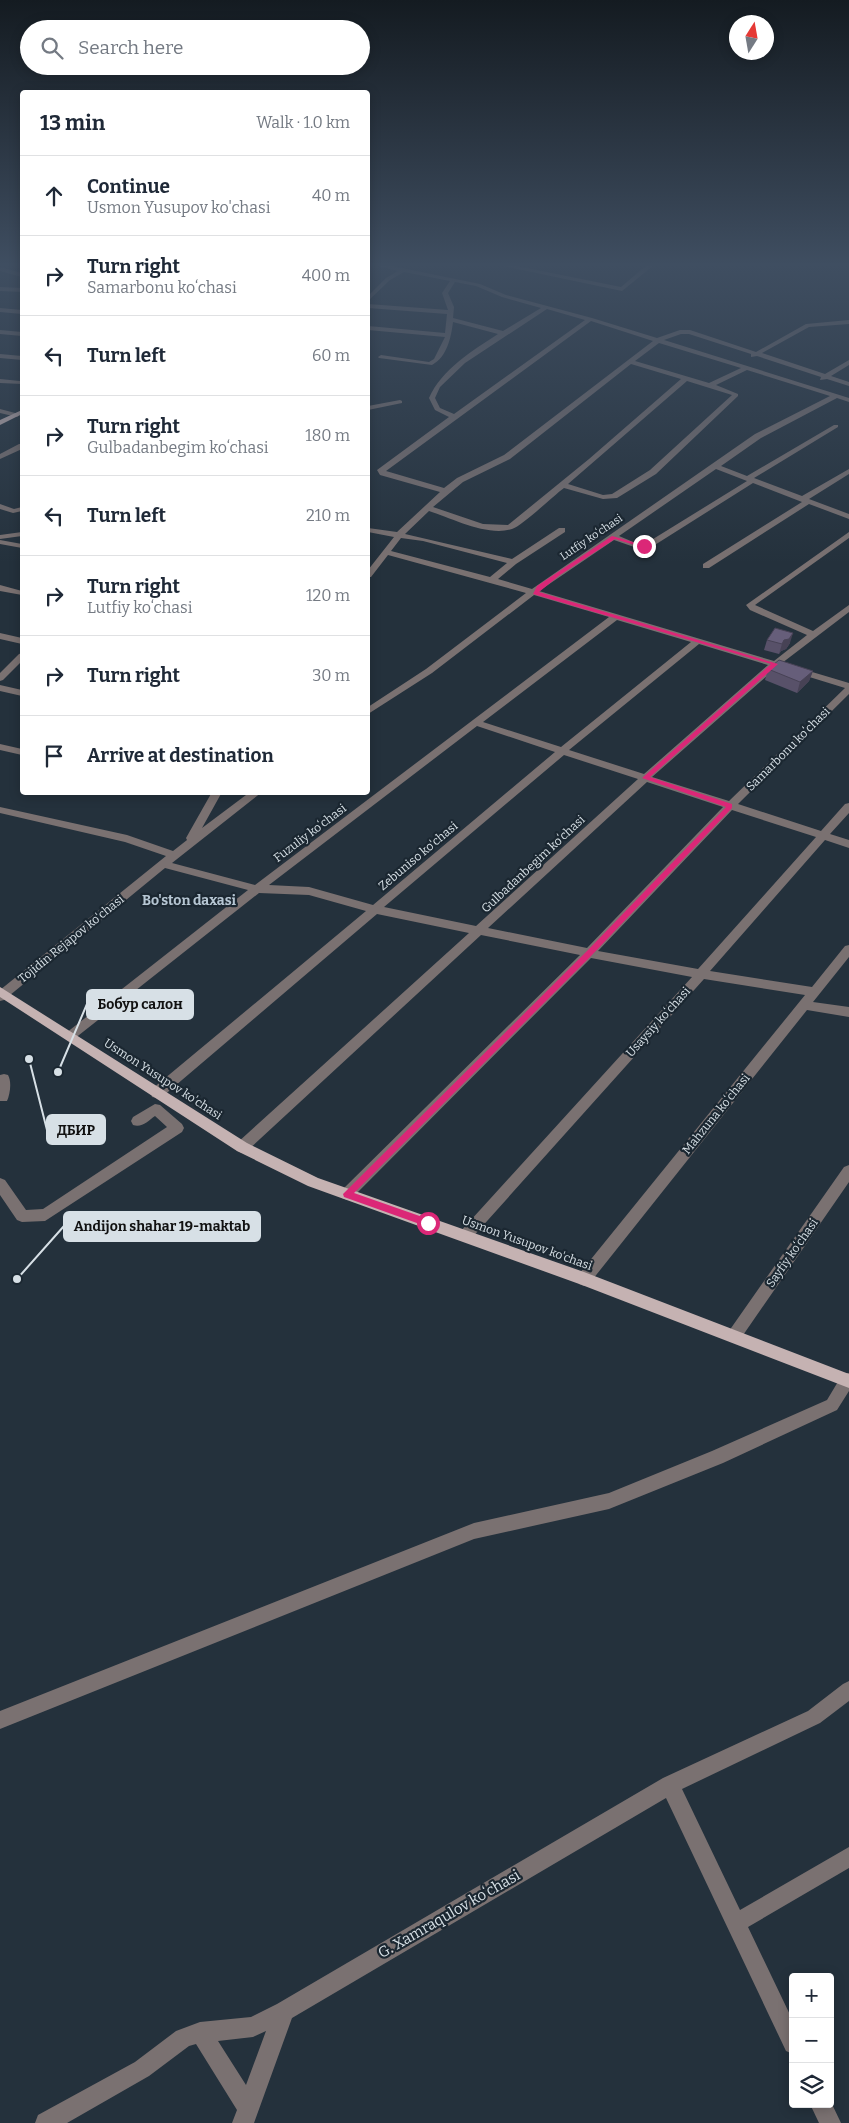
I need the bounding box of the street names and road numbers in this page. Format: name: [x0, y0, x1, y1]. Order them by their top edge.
street label: Lutfiy koʻchasi: [558, 511, 626, 563]
street label: Samarbonu koʻchasi: [743, 703, 833, 794]
street label: Fuzuliy koʻchasi: [270, 800, 349, 865]
street label: Gulbadanbegim koʻchasi: [478, 811, 588, 916]
street label: Zebuniso ko'chasi: [376, 819, 461, 893]
street label: Tojidin Rejapov ko'chasi: [15, 892, 127, 986]
street label: Usaysiy koʻchasi: [622, 983, 693, 1060]
street label: Usmon Yusupov ko'chasi: [101, 1036, 225, 1123]
street label: Mahzuna koʻchasi: [679, 1070, 753, 1157]
street label: Usmon Yusupov ko'chasi: [460, 1213, 594, 1273]
street label: Sayfiy koʻchasi: [762, 1215, 821, 1290]
street label: G. Xamraqulov koʻchasi: [375, 1866, 524, 1962]

